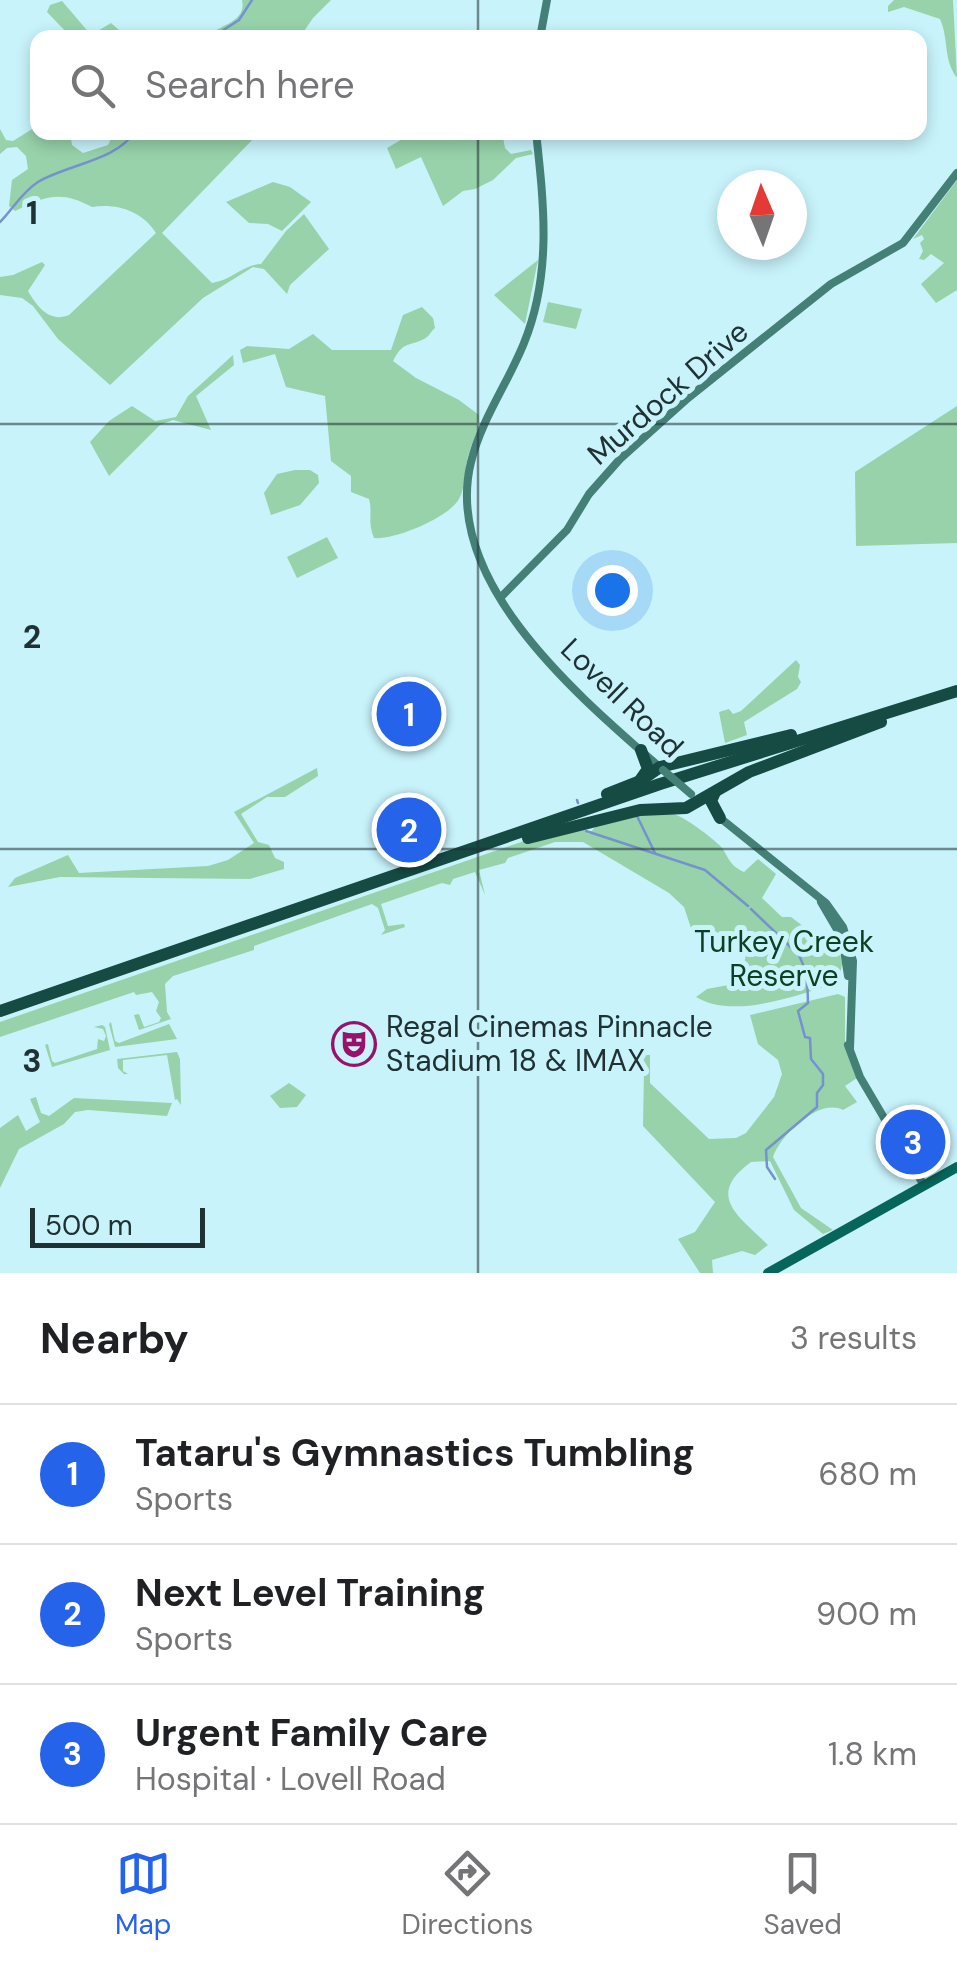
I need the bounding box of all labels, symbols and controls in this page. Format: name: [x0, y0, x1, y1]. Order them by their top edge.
search box: [30, 30, 927, 140]
icon: search: [65, 58, 120, 113]
text: Search here: [145, 60, 355, 110]
north arrow: [717, 170, 807, 260]
text: 1: [26, 192, 38, 234]
street label: Murdock Drive: [579, 312, 756, 473]
your location: [587, 565, 638, 616]
text: 2: [23, 616, 41, 658]
street label: Lovell Road: [553, 630, 692, 766]
pin: 1: [376, 676, 442, 752]
pin: 2: [376, 792, 442, 868]
park label: Turkey Creek Reserve: [694, 922, 874, 995]
place label: Regal Cinemas Pinnacle Stadium 18 & IMAX: [386, 1007, 713, 1080]
theatre icon: Regal Cinemas Pinnacle Stadium 18 & IMAX: [331, 1021, 377, 1067]
text: 3: [22, 1040, 42, 1082]
pin: 3: [880, 1104, 946, 1180]
scale bar: [30, 1203, 205, 1248]
text: 500 m: [45, 1207, 133, 1244]
text: Nearby: [40, 1311, 189, 1366]
text: 3 results: [790, 1317, 917, 1359]
text: Tataru's Gymnastics Tumbling: [135, 1428, 695, 1478]
text: 1: [67, 1453, 78, 1495]
text: 680 m: [819, 1453, 917, 1495]
text: Sports: [135, 1478, 233, 1520]
text: Next Level Training: [135, 1568, 485, 1618]
text: 2: [63, 1593, 82, 1635]
text: 900 m: [816, 1593, 917, 1635]
text: Sports: [135, 1618, 233, 1660]
text: Urgent Family Care: [135, 1708, 488, 1758]
text: 3: [63, 1733, 82, 1775]
text: 1.8 km: [828, 1733, 917, 1775]
text: Hospital · Lovell Road: [135, 1758, 446, 1800]
tab: Map: [115, 1846, 171, 1943]
tab: Directions: [402, 1846, 533, 1943]
tab: Saved: [763, 1846, 842, 1943]

